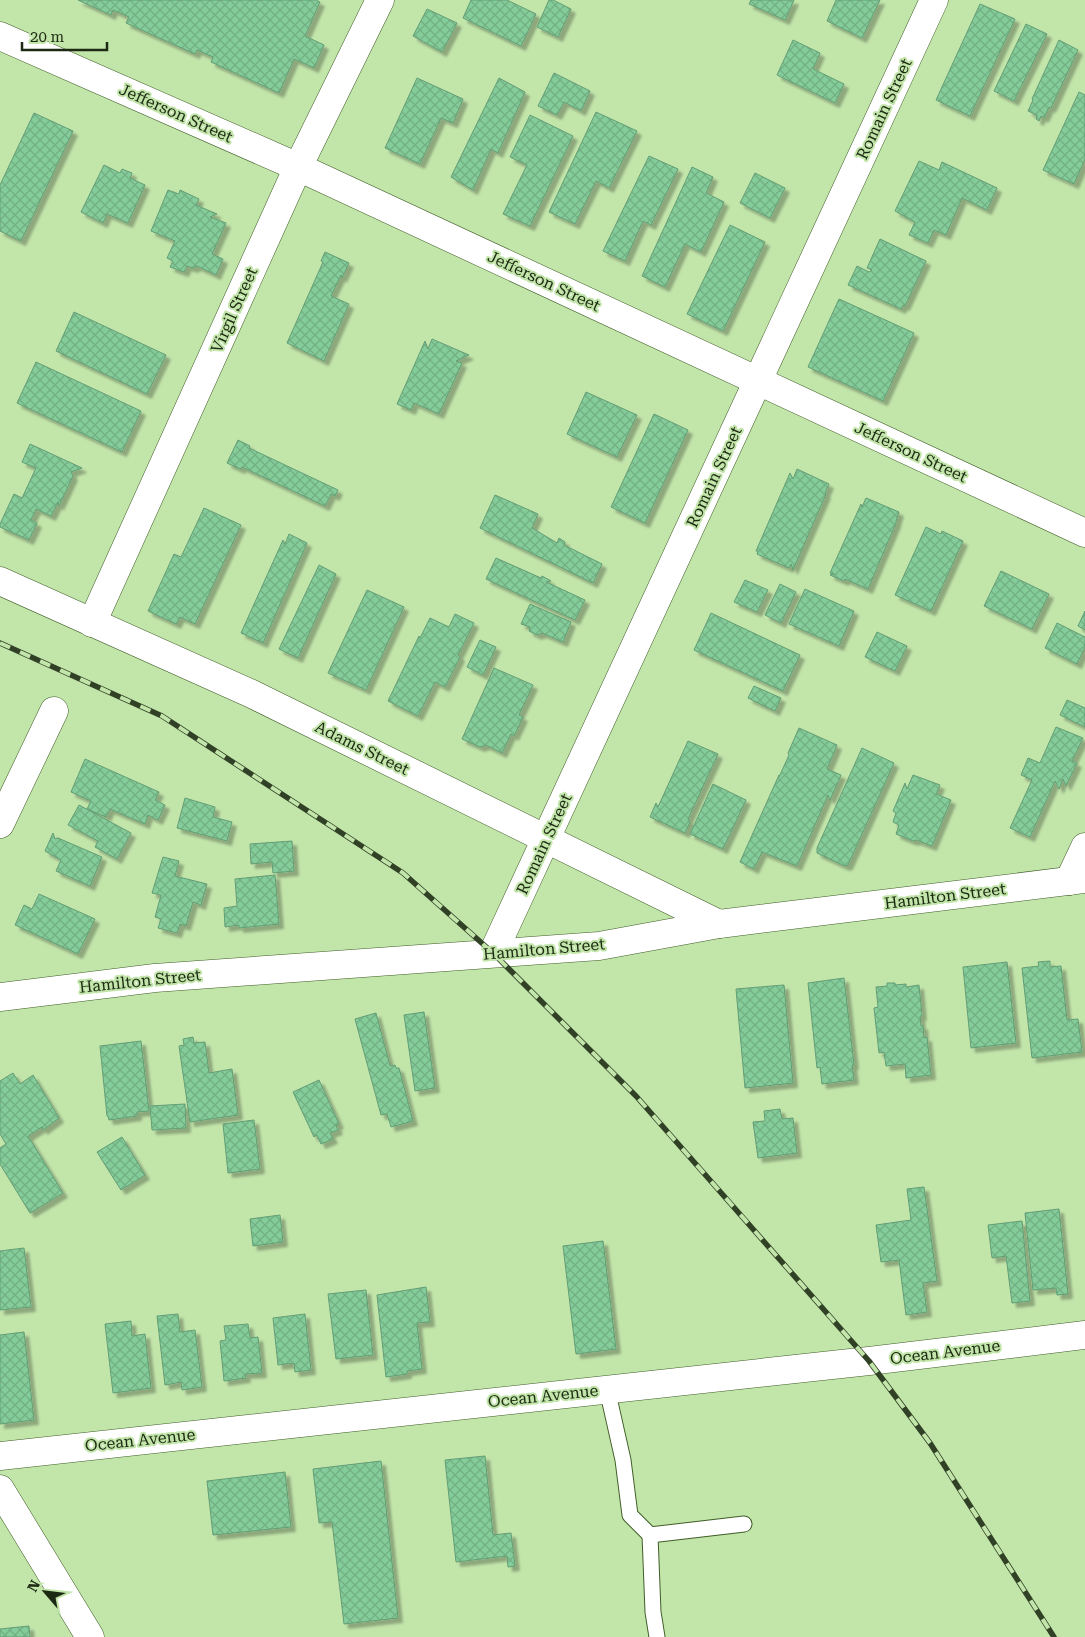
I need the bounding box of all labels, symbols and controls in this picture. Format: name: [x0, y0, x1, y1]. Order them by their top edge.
scale bar: [22, 20, 108, 52]
text: 20 m: [30, 28, 65, 46]
street label: Romain Street: [852, 55, 916, 163]
street label: Jefferson Street: [116, 80, 236, 147]
street label: Jefferson Street: [485, 247, 603, 315]
street label: Virgil Street: [207, 264, 261, 356]
street label: Jefferson Street: [852, 418, 970, 486]
street label: Romain Street: [682, 423, 746, 531]
street label: Adams Street: [312, 717, 412, 779]
street label: Romain Street: [512, 790, 576, 898]
street label: Hamilton Street: [883, 879, 1007, 913]
street label: Hamilton Street: [482, 934, 606, 964]
street label: Hamilton Street: [78, 965, 202, 997]
street label: Ocean Avenue: [889, 1336, 1001, 1368]
street label: Ocean Avenue: [487, 1381, 599, 1411]
street label: Ocean Avenue: [84, 1425, 196, 1455]
north arrow: [20, 1567, 70, 1617]
text: N: [24, 1577, 43, 1594]

